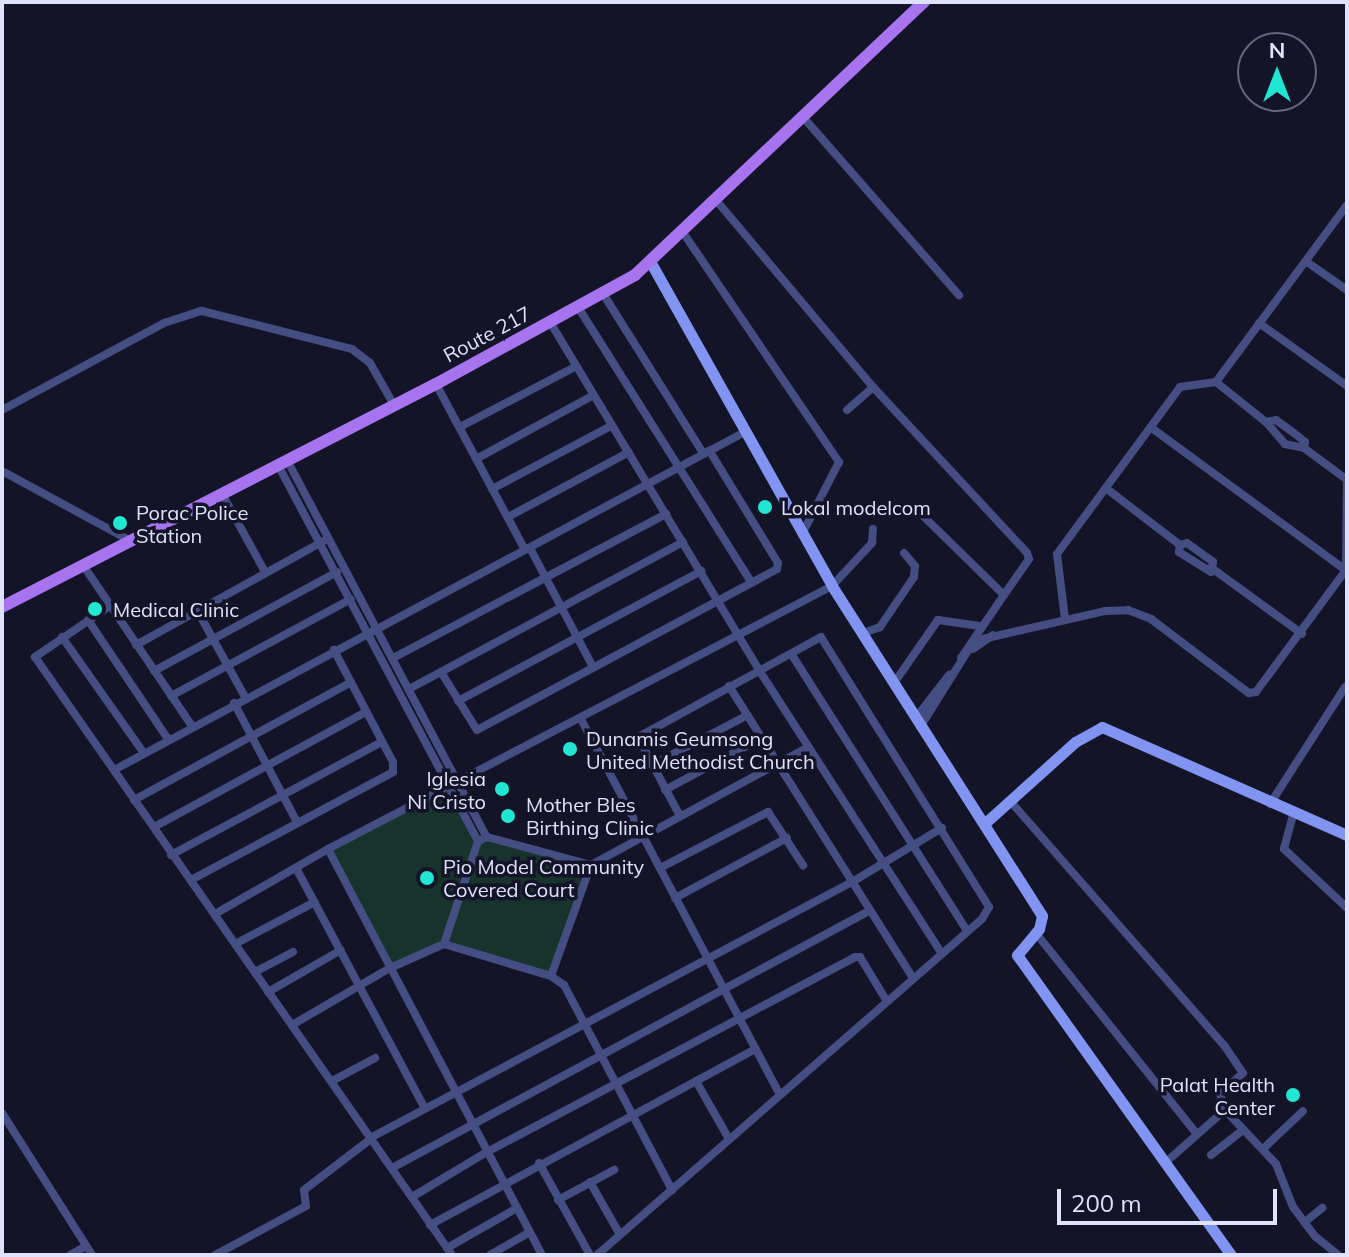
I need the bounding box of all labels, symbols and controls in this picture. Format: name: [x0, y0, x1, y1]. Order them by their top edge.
north arrow: [1237, 32, 1317, 112]
text: N: [1269, 36, 1285, 64]
street label: Route 217: [439, 301, 535, 367]
place label: Lokal modelcom: [781, 495, 931, 519]
marker: Lokal modelcom: [756, 498, 774, 516]
place label: Porac Police Station: [136, 500, 248, 547]
marker: Porac Police Station: [111, 514, 129, 532]
place label: Medical Clinic: [113, 597, 239, 621]
marker: Medical Clinic: [84, 598, 106, 620]
place label: Dunamis Geumsong United Methodist Church: [586, 726, 815, 773]
marker: Dunamis Geumsong United Methodist Church: [561, 740, 579, 758]
place label: Iglesia Ni Cristo: [407, 766, 486, 813]
marker: Iglesia Ni Cristo: [493, 780, 511, 798]
place label: Mother Bles Birthing Clinic: [526, 792, 654, 839]
marker: Mother Bles Birthing Clinic: [497, 805, 519, 827]
place label: Pio Model Community Covered Court: [443, 854, 644, 901]
marker: Pio Model Community Covered Court: [418, 869, 436, 887]
place label: Palat Health Center: [1160, 1072, 1275, 1119]
marker: Palat Health Center: [1282, 1084, 1304, 1106]
scale bar: [1061, 1173, 1281, 1223]
text: 200 m: [1071, 1188, 1142, 1218]

